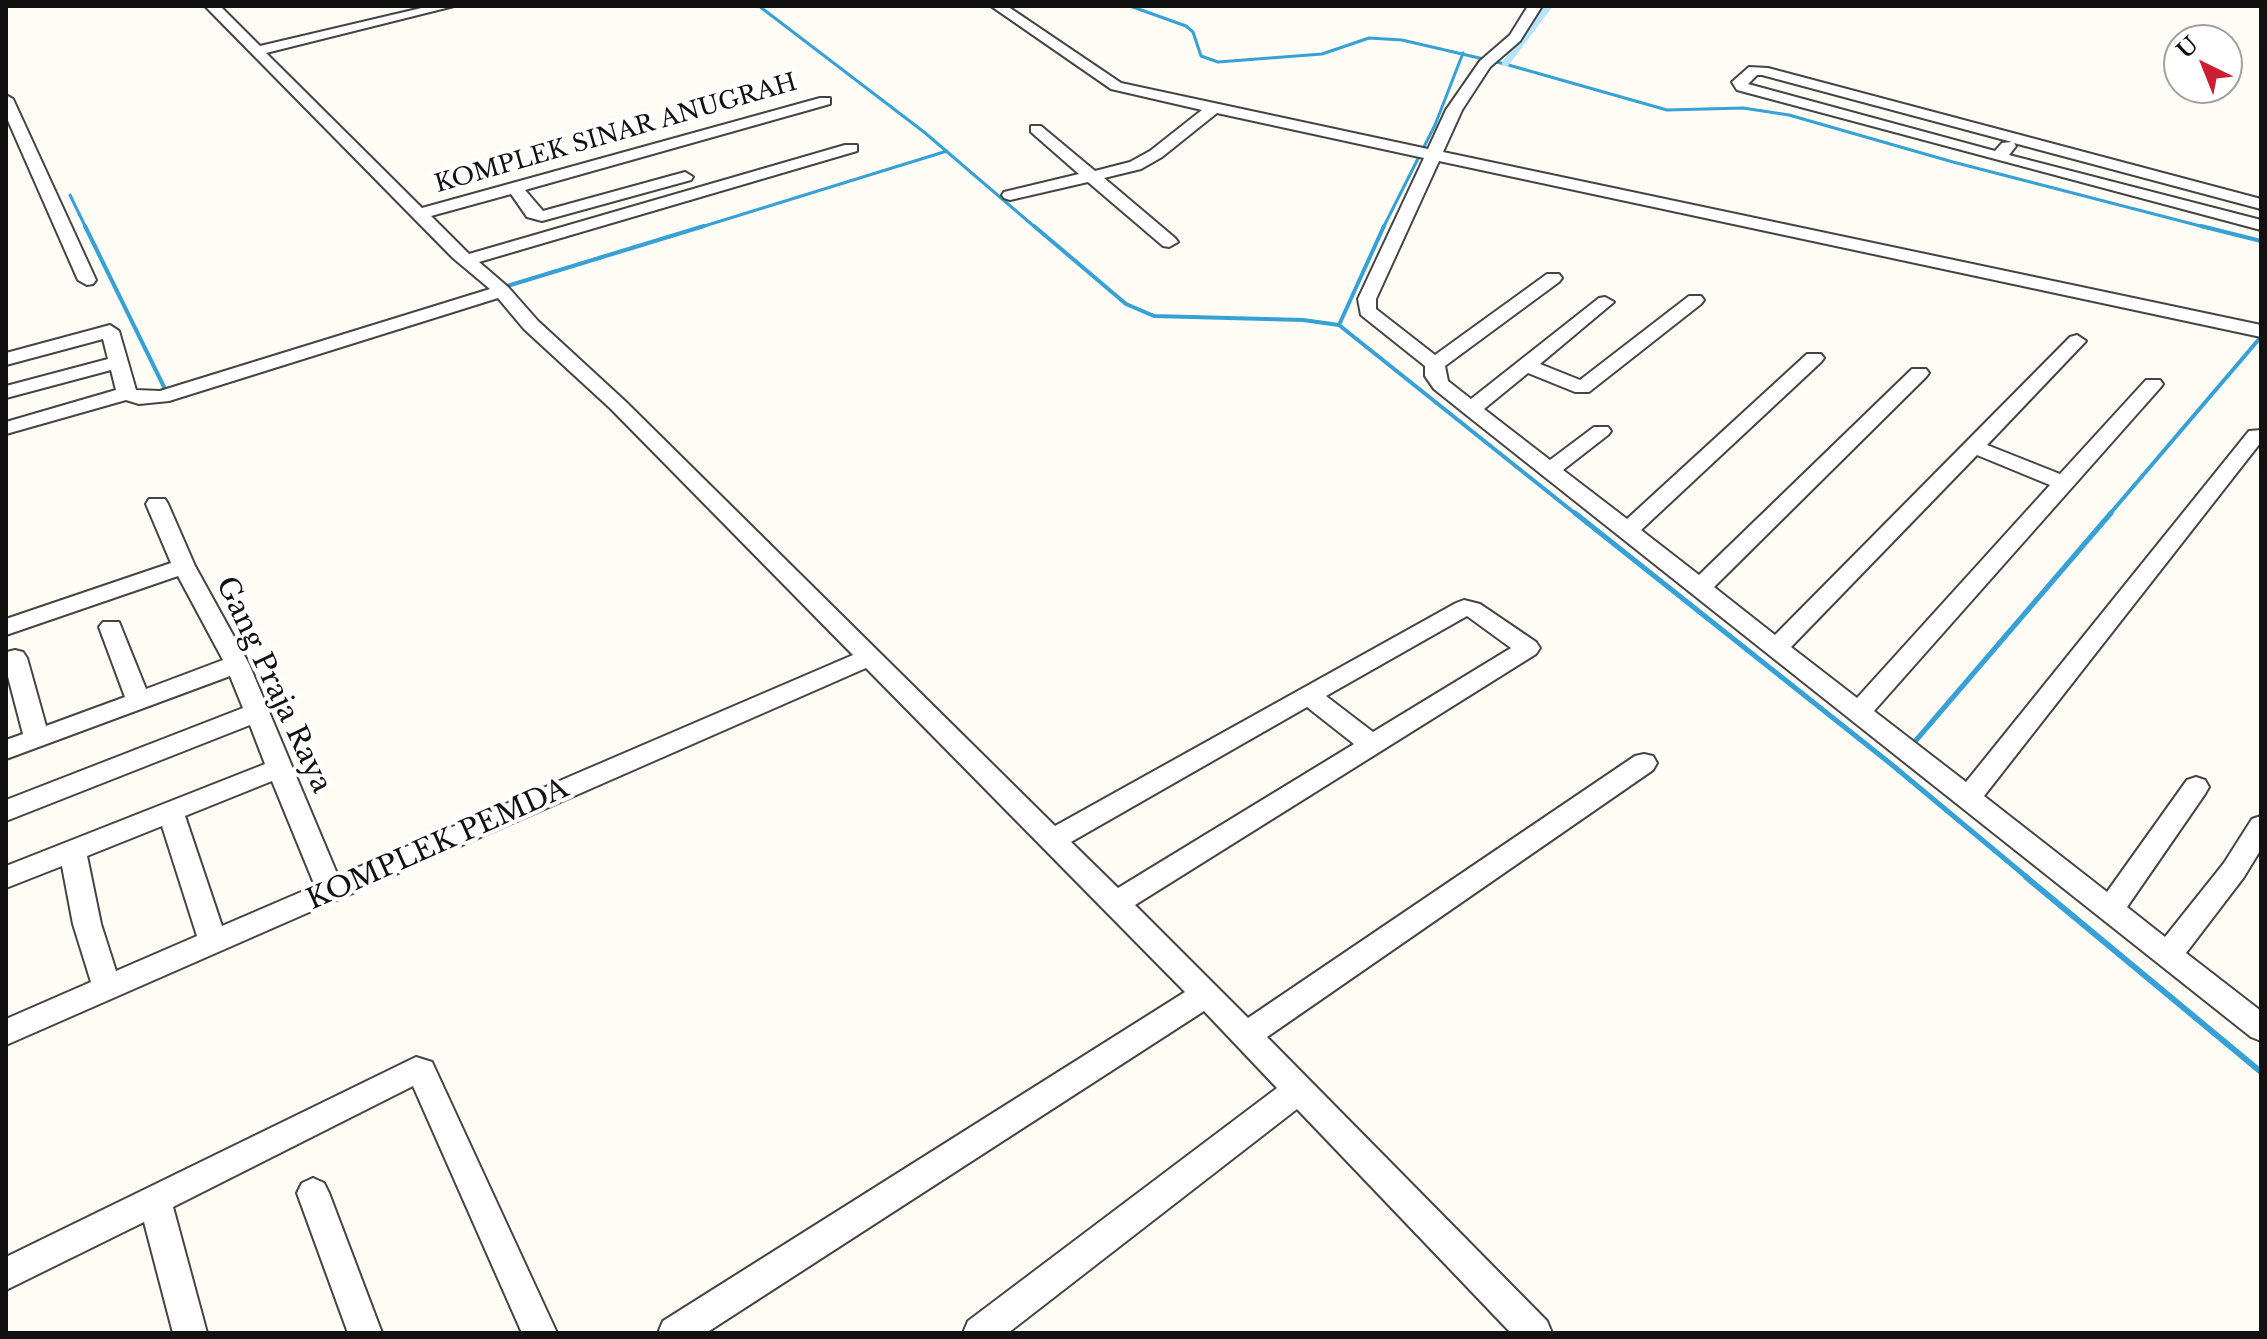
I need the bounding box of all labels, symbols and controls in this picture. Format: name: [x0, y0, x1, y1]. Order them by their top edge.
north arrow: [2163, 24, 2243, 104]
text: U: [2171, 31, 2204, 64]
street label: KOMPLEK SINAR ANUGRAH: [432, 68, 800, 200]
street label: Gang Praja Raya: [208, 572, 338, 798]
street label: KOMPLEK PEMDA: [302, 772, 574, 918]

